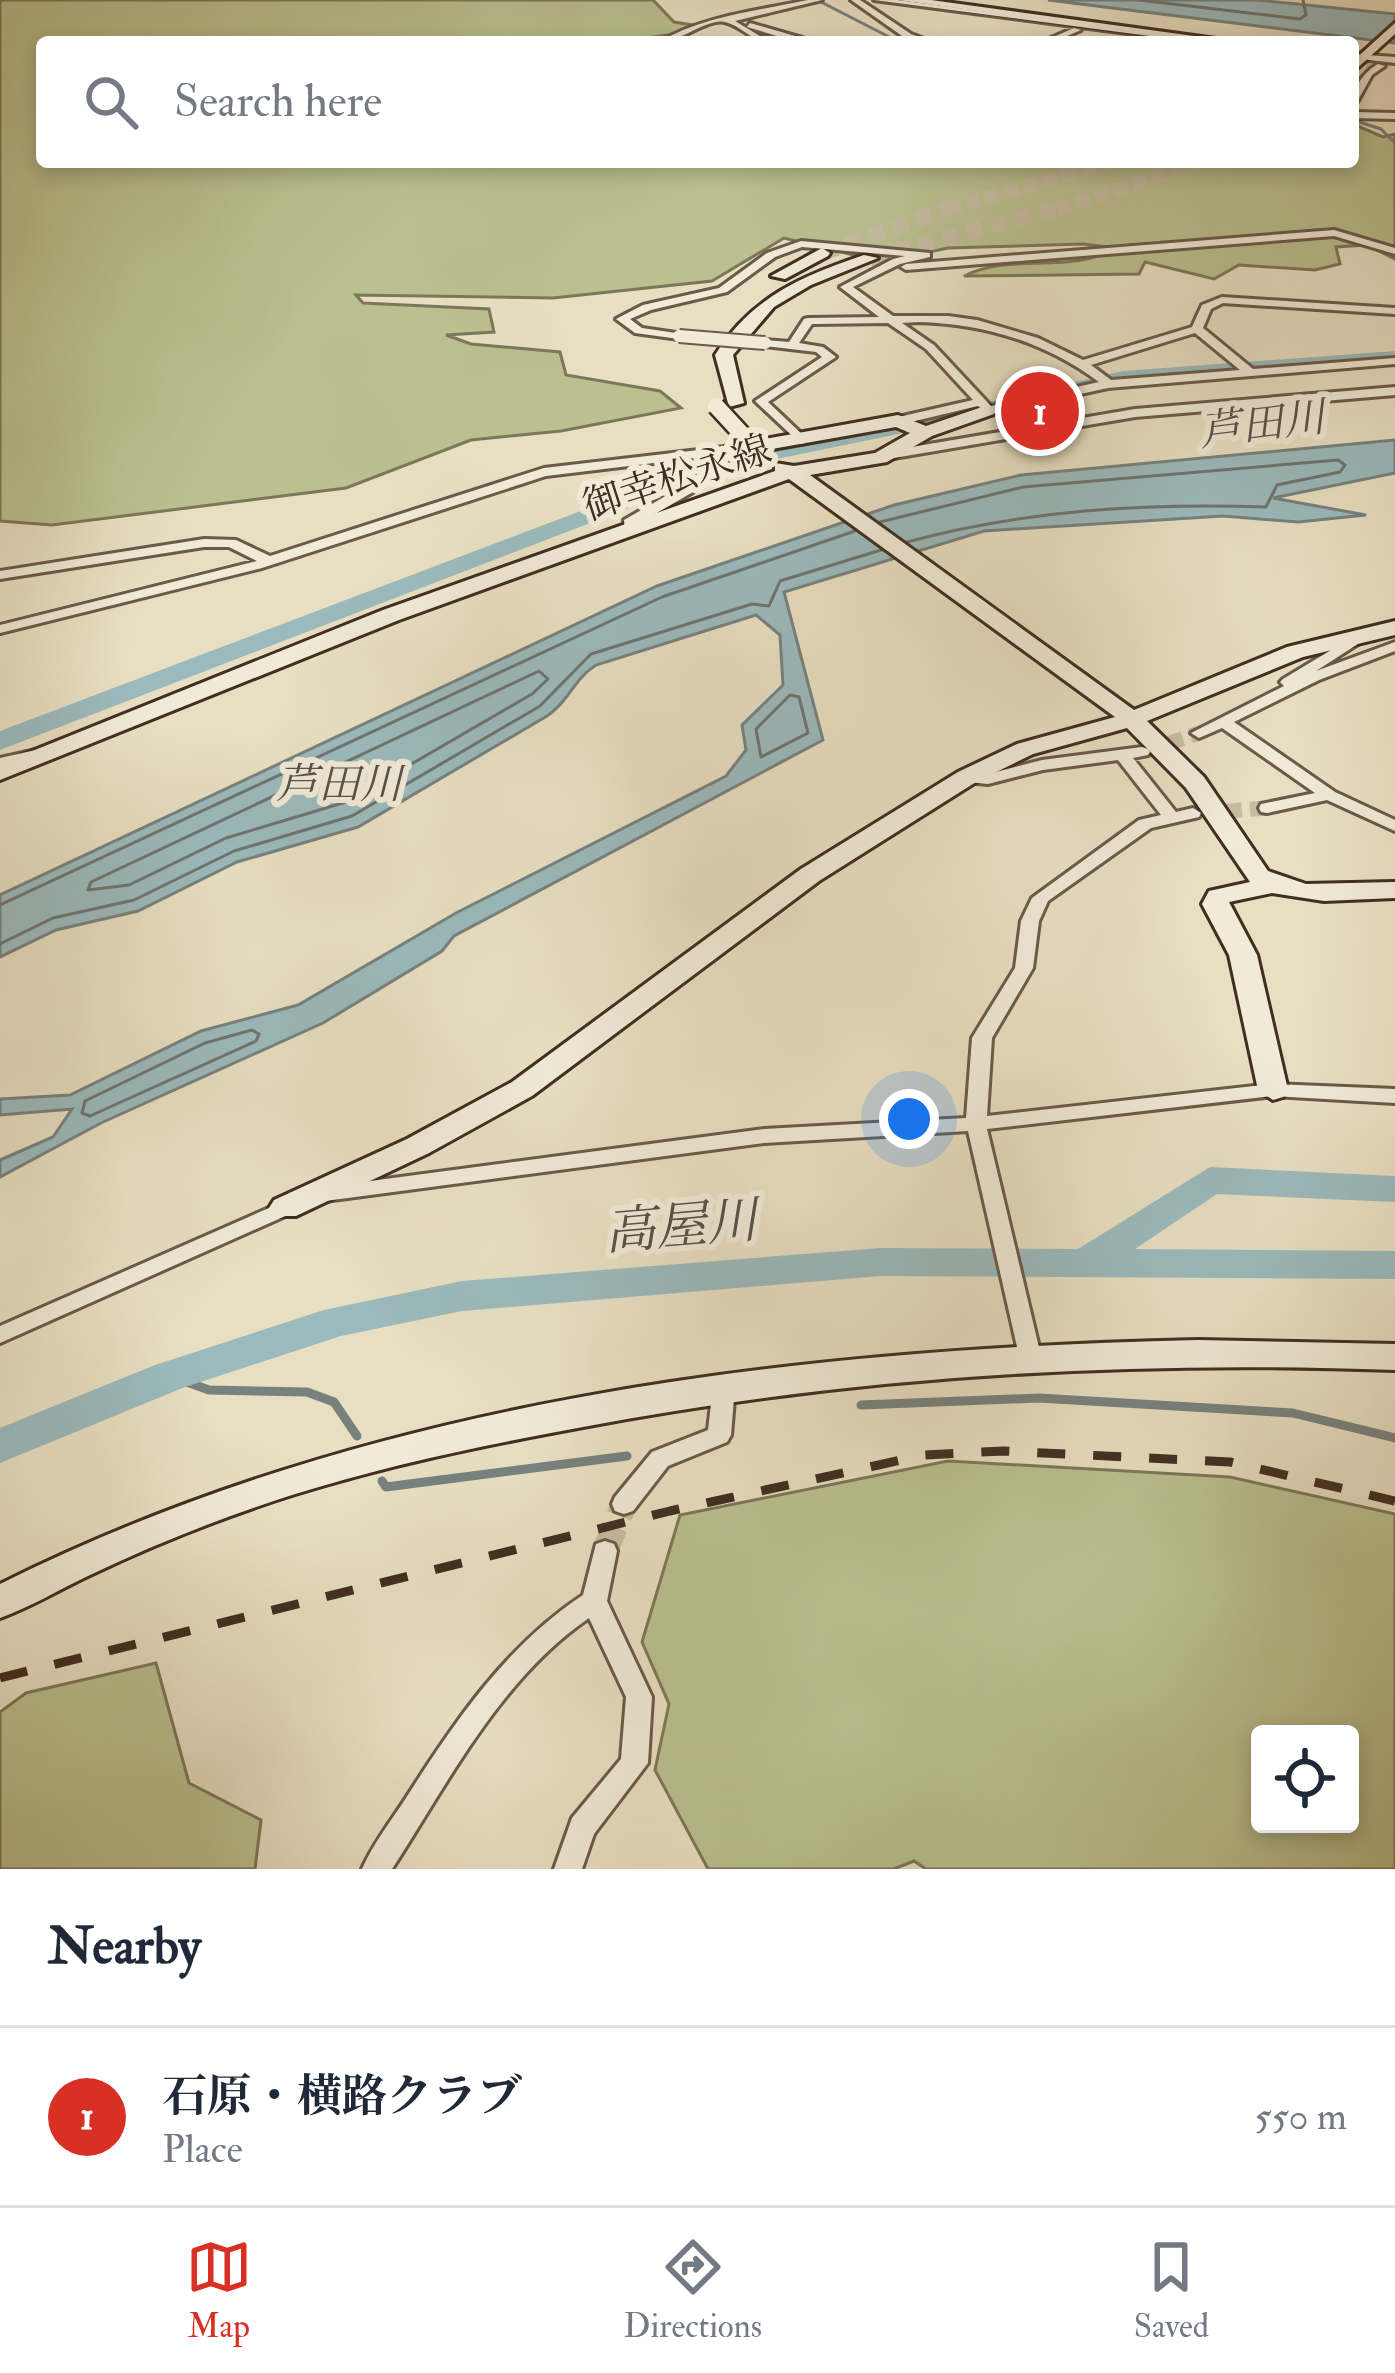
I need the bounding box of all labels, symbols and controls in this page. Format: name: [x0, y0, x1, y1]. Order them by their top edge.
search box: [36, 36, 1359, 168]
icon: search: [78, 69, 144, 135]
text: Search here: [174, 74, 382, 130]
pin: 1: [1001, 366, 1079, 456]
water label: 芦田川: [1196, 391, 1332, 458]
street label: 御幸松永線: [577, 425, 777, 531]
water label: 芦田川: [276, 759, 406, 811]
your location: [879, 1089, 939, 1149]
water label: 高屋川: [602, 1188, 765, 1266]
map controls: [1251, 1725, 1359, 1833]
button: locate: [1251, 1725, 1359, 1833]
text: Nearby: [48, 1915, 201, 1979]
text: 石原・横路クラブ: [162, 2069, 522, 2125]
text: 1: [80, 2092, 94, 2141]
text: 550 m: [1255, 2092, 1347, 2141]
text: Place: [162, 2125, 243, 2174]
tab: Map: [186, 2234, 252, 2347]
tab: Directions: [624, 2234, 762, 2347]
tab: Saved: [1134, 2234, 1209, 2347]

